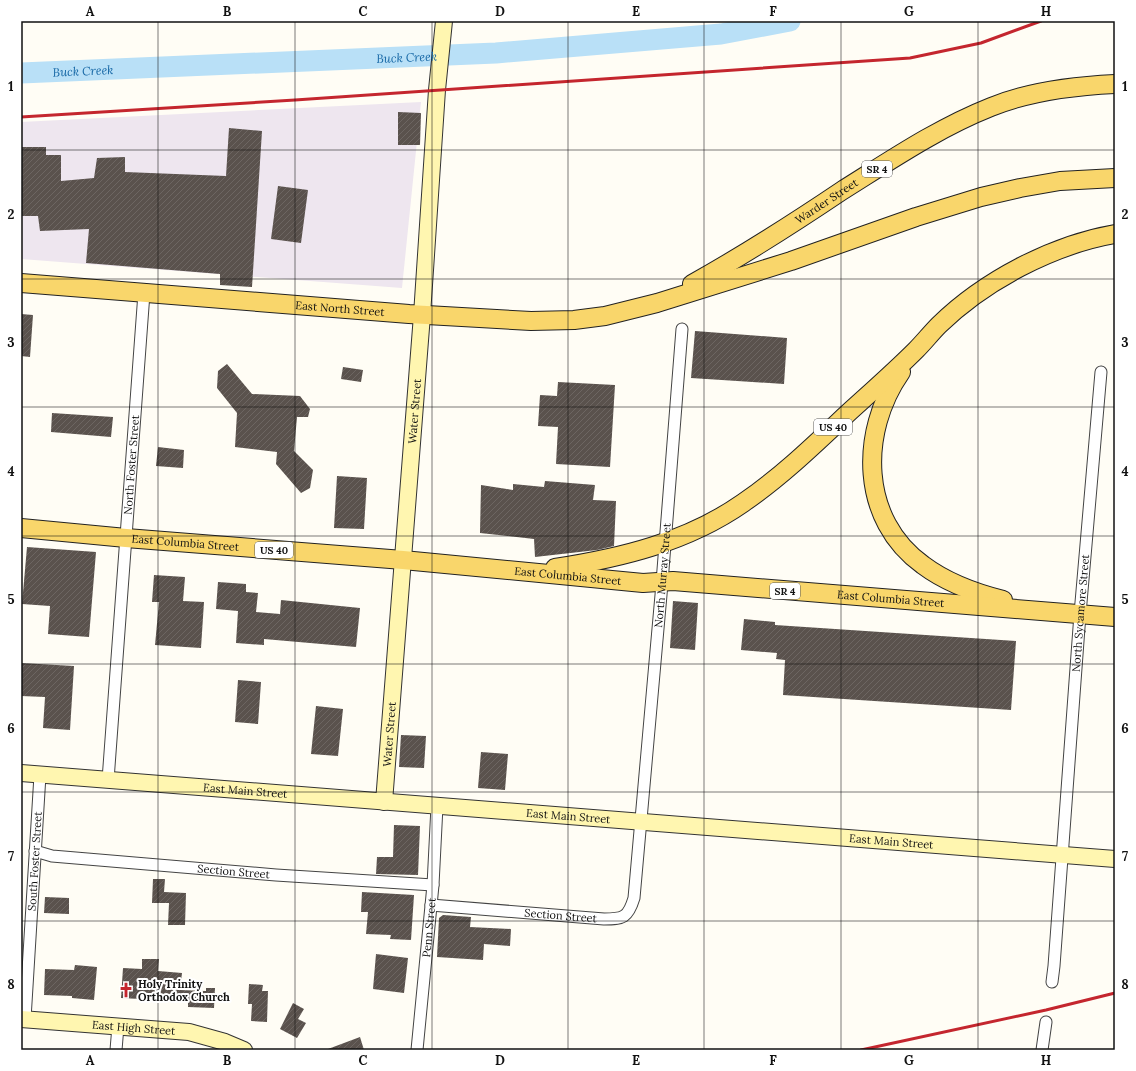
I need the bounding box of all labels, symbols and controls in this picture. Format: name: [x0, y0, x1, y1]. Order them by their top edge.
text: A: [86, 3, 95, 20]
text: B: [223, 3, 232, 20]
text: C: [359, 3, 368, 20]
text: D: [495, 3, 505, 20]
text: E: [632, 3, 640, 20]
text: F: [769, 3, 777, 20]
text: G: [904, 3, 914, 20]
text: H: [1041, 3, 1051, 20]
water label: Buck Creek: [376, 48, 437, 66]
water label: Buck Creek: [52, 62, 114, 79]
text: 1: [8, 78, 14, 95]
text: 1: [1122, 78, 1128, 95]
road number: SR 4: [862, 161, 892, 177]
street label: Warder Street: [792, 175, 861, 227]
text: 2: [8, 206, 15, 223]
text: 2: [1122, 206, 1129, 223]
street label: East North Street: [295, 298, 386, 319]
text: 3: [7, 334, 15, 351]
text: 3: [1121, 334, 1129, 351]
street label: Water Street: [405, 377, 424, 444]
street label: North Foster Street: [121, 414, 142, 515]
road number: US 40: [814, 419, 852, 435]
text: 4: [7, 463, 15, 480]
text: 4: [1121, 463, 1129, 480]
street label: North Murray Street: [651, 522, 674, 628]
street label: East Columbia Street: [131, 531, 240, 554]
road number: US 40: [255, 542, 293, 558]
street label: North Sycamore Street: [1069, 553, 1092, 672]
street label: East Columbia Street: [514, 564, 623, 588]
road number: SR 4: [770, 583, 800, 599]
street label: East Columbia Street: [837, 587, 946, 610]
text: 5: [7, 591, 15, 608]
text: 5: [1121, 591, 1129, 608]
street label: Water Street: [380, 700, 399, 767]
text: 6: [7, 720, 15, 737]
text: 6: [1121, 720, 1129, 737]
street label: East Main Street: [203, 780, 289, 801]
street label: East Main Street: [526, 806, 612, 826]
street label: South Foster Street: [25, 810, 45, 911]
street label: East Main Street: [849, 831, 935, 852]
text: 7: [8, 848, 14, 865]
text: 7: [1122, 848, 1128, 865]
street label: Section Street: [197, 861, 271, 882]
street label: Penn Street: [419, 896, 439, 958]
street label: Section Street: [524, 906, 598, 925]
text: 8: [7, 976, 15, 993]
text: 8: [1121, 976, 1129, 993]
place label: Holy Trinity Orthodox Church: [138, 977, 230, 1004]
church icon: Holy Trinity Orthodox Church: [117, 981, 135, 999]
street label: East High Street: [91, 1018, 177, 1038]
text: A: [86, 1052, 95, 1069]
text: B: [223, 1052, 232, 1069]
text: C: [359, 1052, 368, 1069]
text: D: [495, 1052, 505, 1069]
text: E: [632, 1052, 640, 1069]
text: F: [769, 1052, 777, 1069]
text: G: [904, 1052, 914, 1069]
text: H: [1041, 1052, 1051, 1069]

